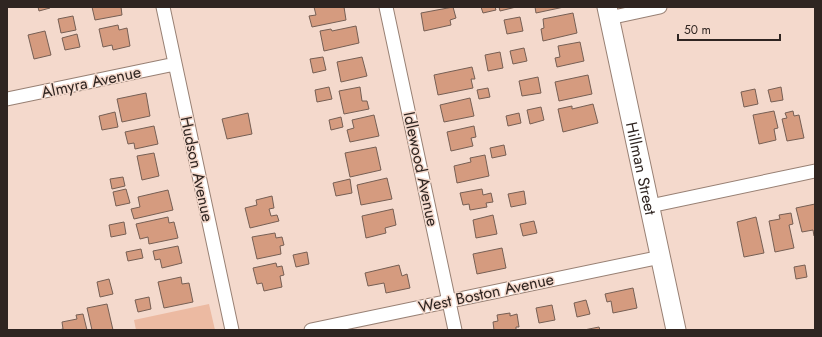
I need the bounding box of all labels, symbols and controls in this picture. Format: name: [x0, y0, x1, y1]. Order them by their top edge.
scale bar: [678, 16, 780, 42]
text: 50 m: [684, 21, 711, 39]
street label: Almyra Avenue: [39, 60, 143, 104]
street label: Idlewood Avenue: [398, 110, 444, 228]
street label: Hudson Avenue: [175, 114, 219, 224]
street label: Hillman Street: [620, 120, 663, 217]
street label: West Boston Avenue: [416, 267, 556, 319]

